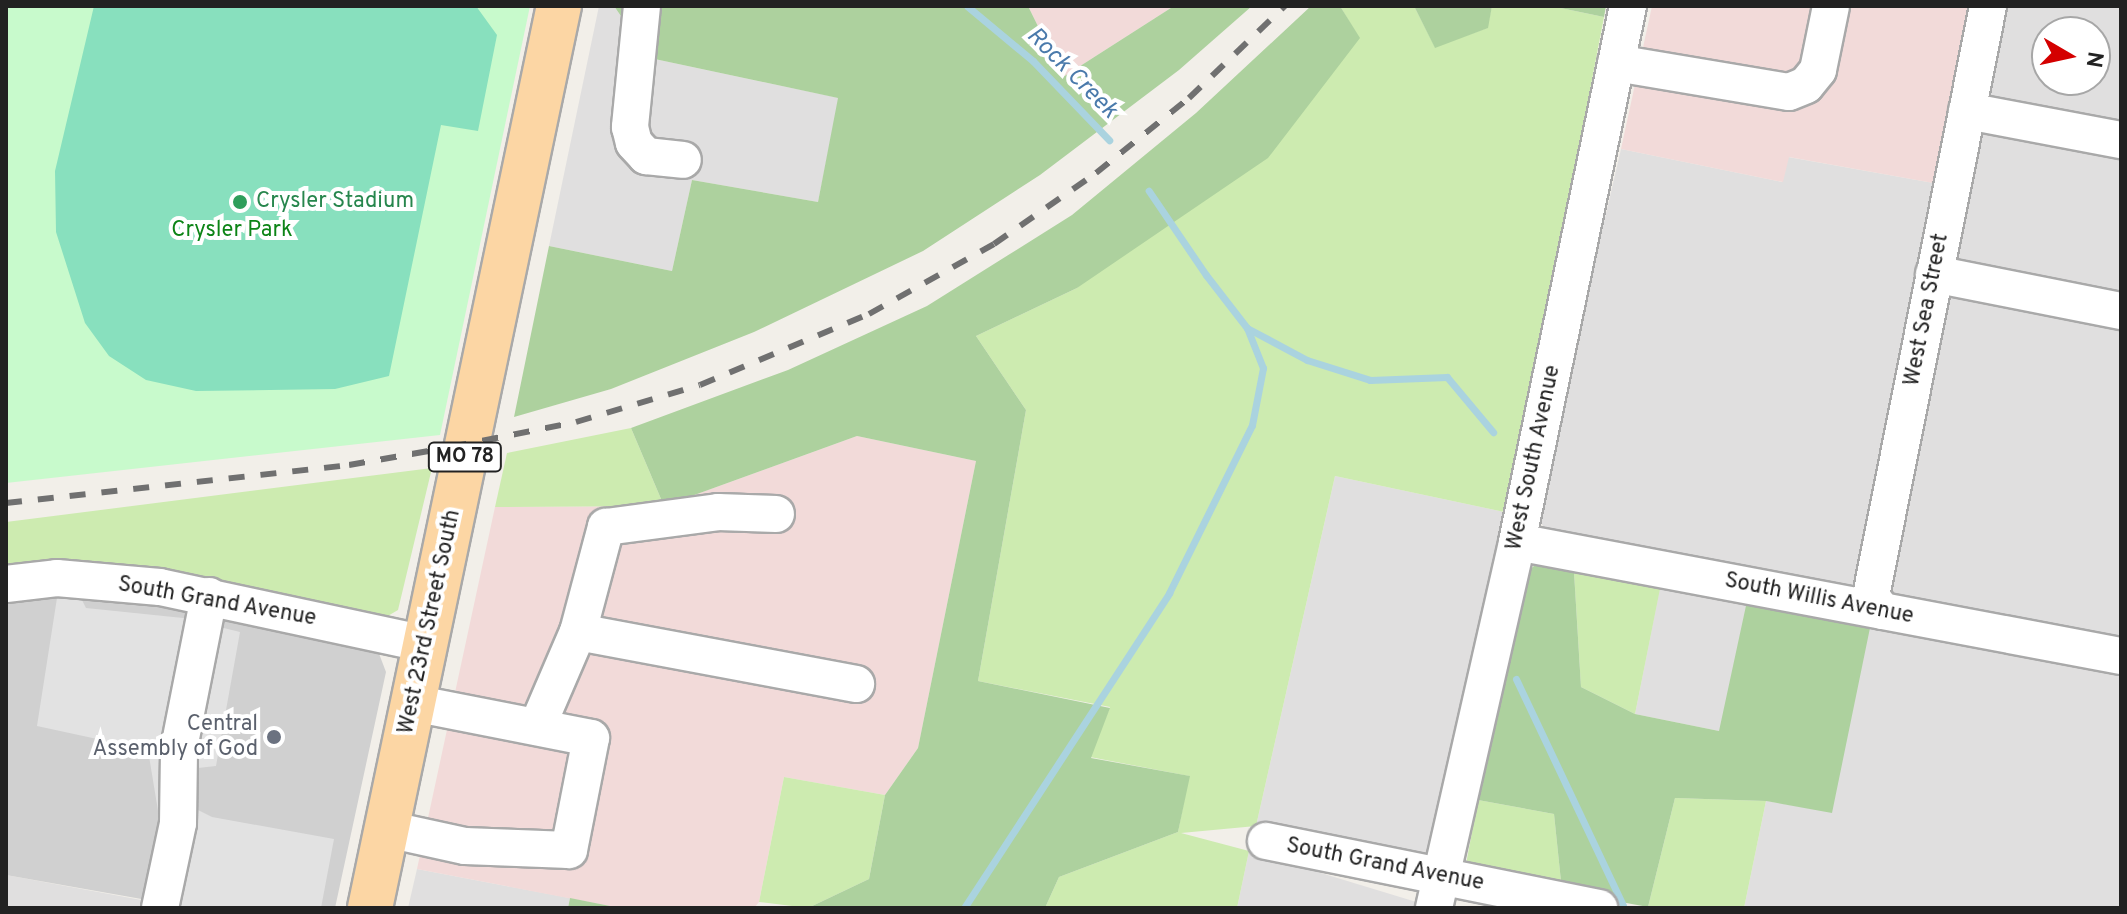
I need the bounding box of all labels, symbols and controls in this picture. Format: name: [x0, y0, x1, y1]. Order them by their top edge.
north arrow: [2031, 16, 2111, 96]
water label: Rock Creek: [1019, 22, 1123, 126]
text: N: [2079, 50, 2108, 69]
place label: Crysler Stadium: [256, 189, 414, 215]
marker: Crysler Stadium: [231, 193, 249, 211]
park label: Crysler Park: [171, 218, 293, 244]
street label: West Sea Street: [1899, 231, 1955, 389]
street label: West South Avenue: [1501, 362, 1567, 554]
road number: MO 78: [427, 441, 503, 473]
street label: West 23rd Street South: [393, 507, 467, 737]
street label: South Willis Avenue: [1722, 568, 1916, 630]
street label: South Grand Avenue: [115, 571, 319, 633]
place label: Central Assembly of God: [92, 711, 258, 762]
marker: Central Assembly of God: [265, 728, 283, 746]
street label: South Grand Avenue: [1283, 833, 1487, 897]

